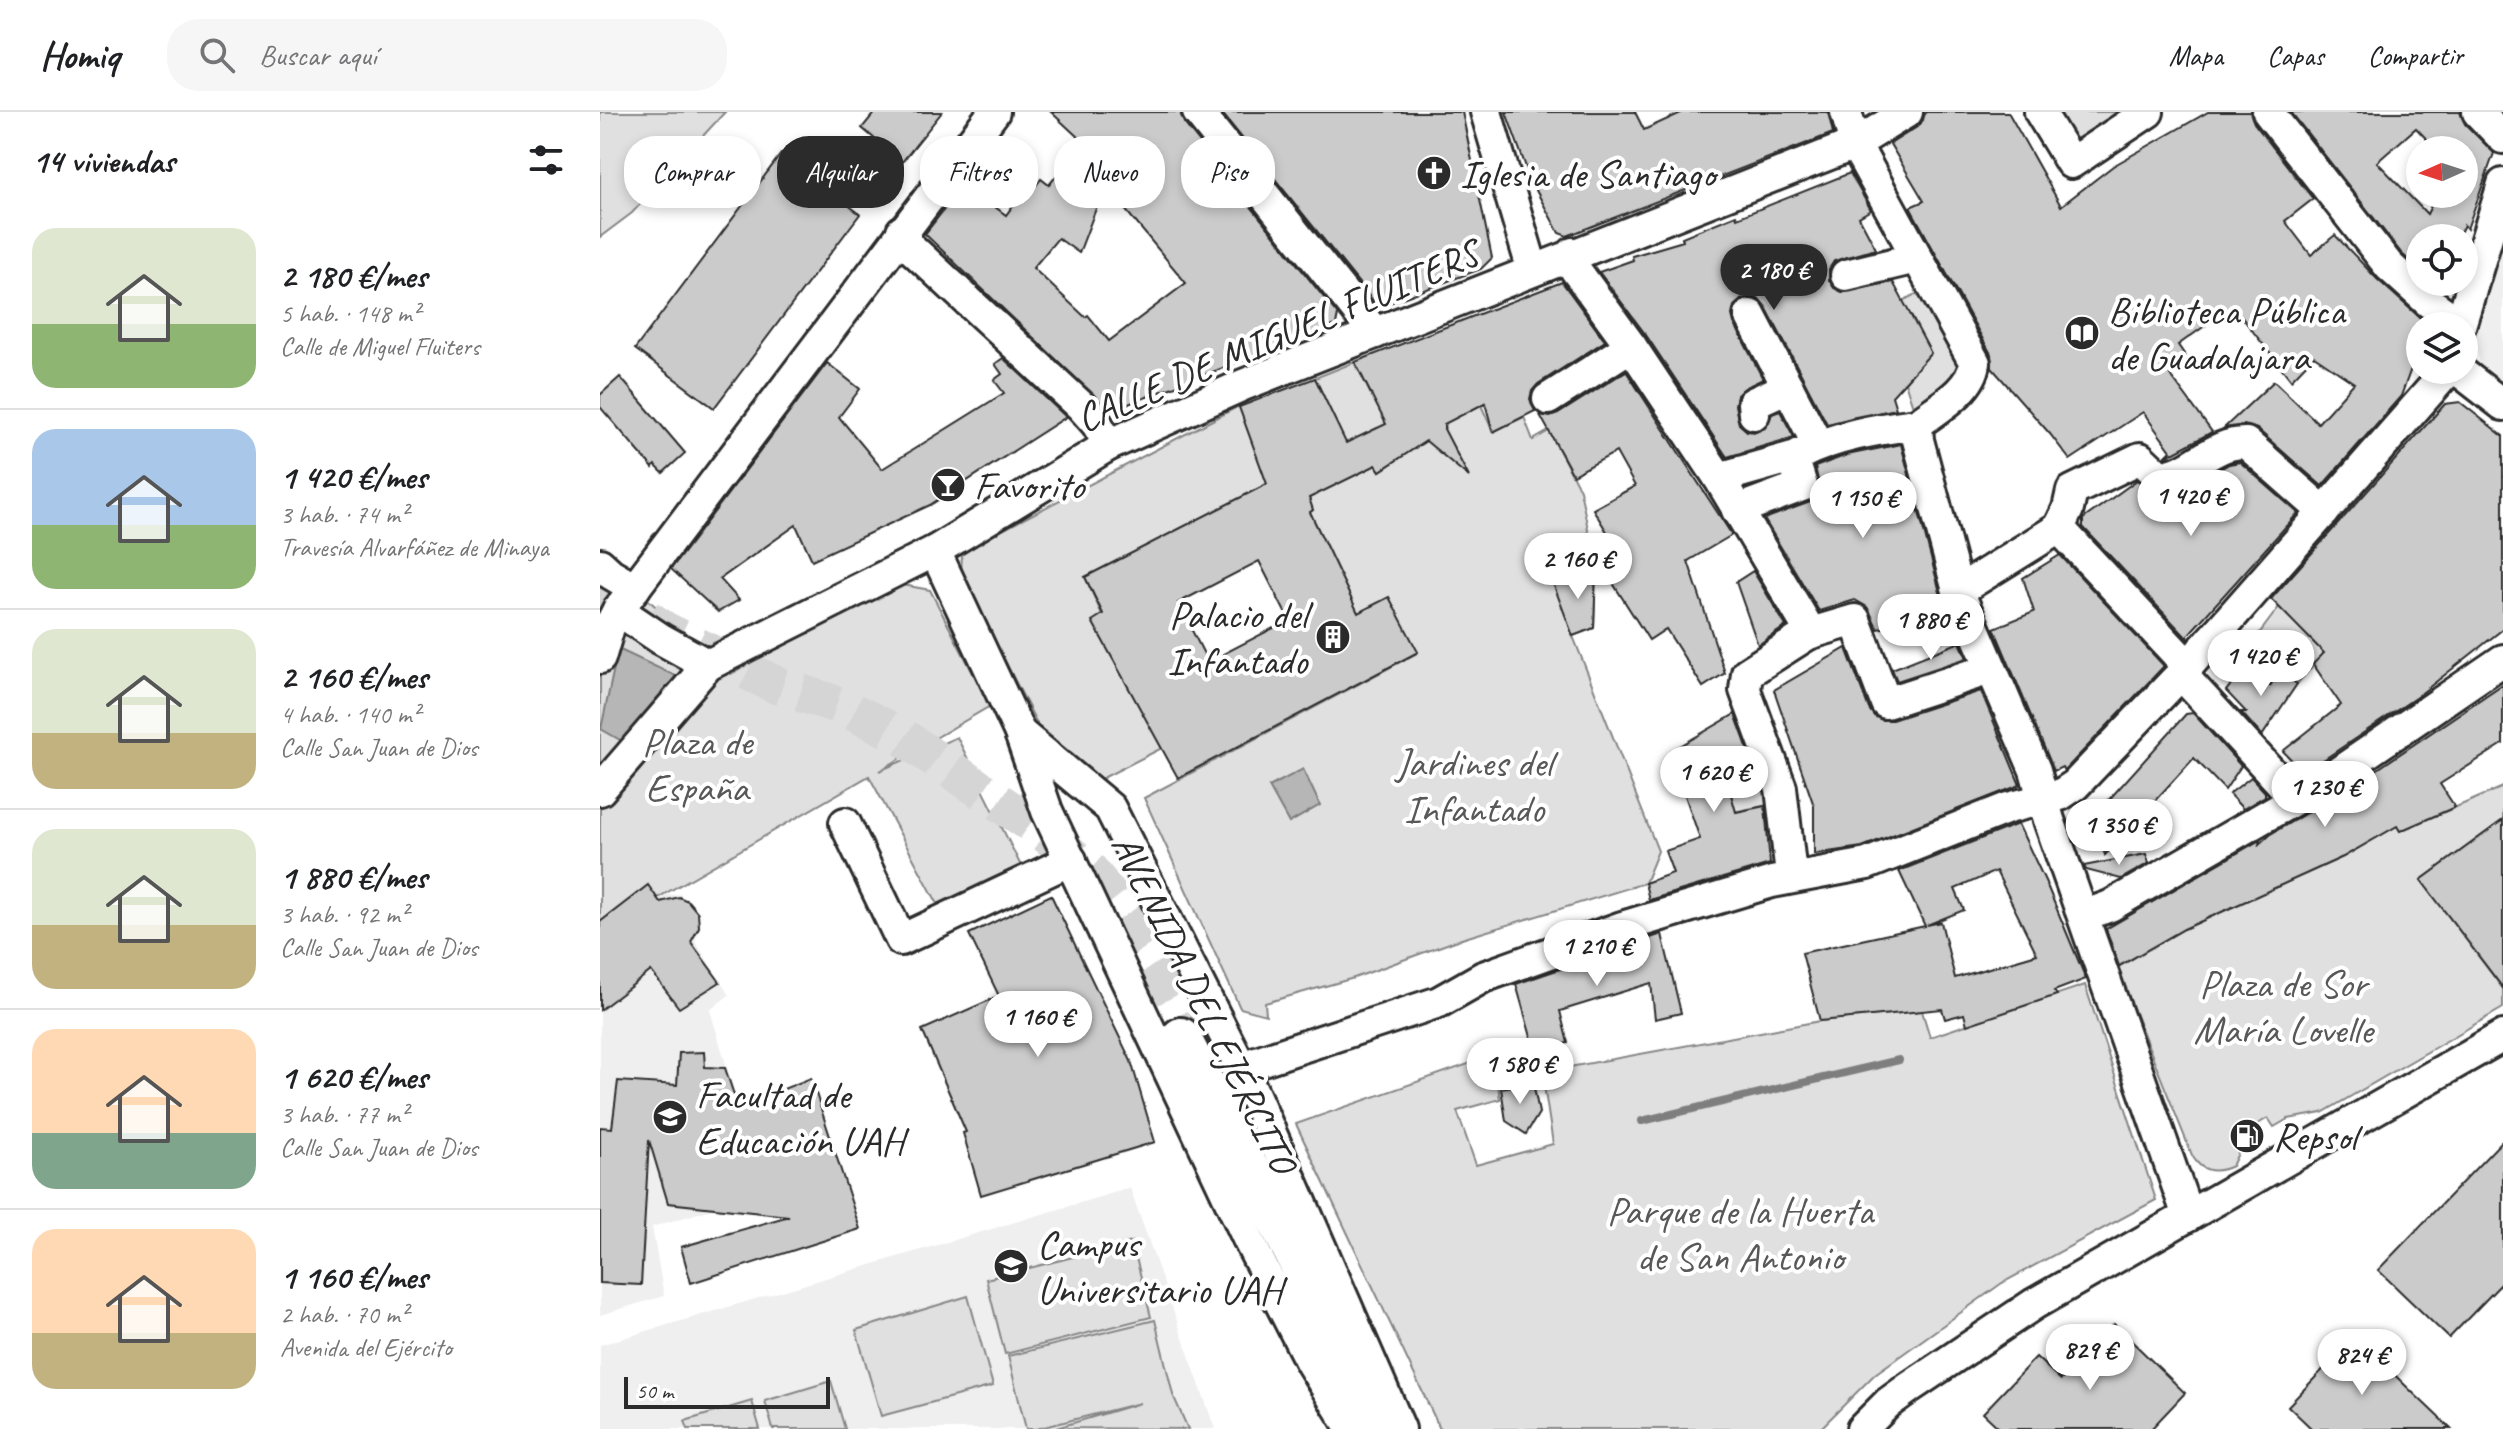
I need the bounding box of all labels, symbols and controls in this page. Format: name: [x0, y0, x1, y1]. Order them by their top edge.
search box: [167, 19, 727, 91]
text: Homiq: [40, 32, 119, 79]
icon: search: [195, 33, 239, 77]
text: Buscar aquí: [259, 36, 377, 74]
text: Mapa: [2169, 38, 2223, 73]
text: Capas: [2267, 38, 2324, 73]
text: Compartir: [2368, 38, 2463, 73]
chip: Comprar: [624, 136, 761, 208]
chip: Alquilar: [777, 136, 904, 208]
chip: Filtros: [920, 136, 1038, 208]
chip: Nuevo: [1054, 136, 1165, 208]
chip: Piso: [1181, 136, 1275, 208]
north arrow: [2406, 136, 2478, 208]
map controls: [2406, 136, 2478, 384]
icon: filters: [524, 138, 568, 182]
text: 14 viviendas: [32, 139, 175, 182]
place label: Iglesia de Santiago: [1460, 149, 1719, 199]
church icon: Iglesia de Santiago: [1415, 154, 1453, 192]
button: locate: [2406, 224, 2478, 296]
street label: CALLE DE MIGUEL FLUITERS: [1069, 226, 1491, 443]
pin: 2 180 €: [1700, 244, 1848, 312]
text: 2 180 €: [1738, 253, 1810, 286]
text: 2 180 €/mes: [280, 254, 427, 297]
icon: home: [96, 260, 192, 356]
place label: Biblioteca Pública de Guadalajara: [2108, 286, 2348, 382]
text: 5 hab. · 148 m²: [280, 297, 420, 330]
button: layers: [2406, 312, 2478, 384]
library icon: Biblioteca Pública de Guadalajara: [2063, 314, 2101, 352]
text: Calle de Miguel Fluiters: [280, 330, 480, 363]
text: 1 420 €/mes: [280, 455, 427, 498]
icon: home: [96, 461, 192, 557]
place label: Favorito: [974, 461, 1086, 511]
bar icon: Favorito: [929, 466, 967, 504]
pin: 1 420 €: [2117, 470, 2265, 538]
pin: 1 150 €: [1789, 472, 1937, 540]
text: 1 420 €: [2155, 479, 2227, 512]
text: 1 150 €: [1828, 481, 1898, 514]
text: 3 hab. · 74 m²: [280, 498, 408, 531]
text: Travesía Alvarfáñez de Minaya: [280, 531, 549, 564]
pin: 2 160 €: [1504, 533, 1652, 601]
text: 2 160 €: [1542, 542, 1614, 575]
place label: Palacio del Infantado: [1167, 590, 1314, 686]
pin: 1 880 €: [1857, 594, 2005, 662]
text: 1 880 €: [1895, 603, 1967, 636]
building icon: Palacio del Infantado: [1314, 618, 1352, 656]
pin: 1 420 €: [2187, 630, 2335, 698]
text: 1 420 €: [2225, 639, 2297, 672]
text: 2 160 €/mes: [280, 655, 428, 698]
icon: home: [96, 661, 192, 757]
text: 4 hab. · 140 m²: [280, 698, 420, 731]
park label: Plaza de España: [642, 717, 755, 813]
text: Calle San Juan de Dios: [280, 731, 478, 764]
park label: Jardines del Infantado: [1394, 738, 1559, 834]
pin: 1 620 €: [1640, 746, 1788, 814]
text: 1 620 €: [1678, 755, 1750, 788]
pin: 1 230 €: [2251, 761, 2399, 829]
text: 1 230 €: [2289, 770, 2361, 803]
pin: 1 350 €: [2045, 799, 2193, 867]
text: 1 350 €: [2084, 808, 2154, 841]
street label: AVENIDA DEL EJÉRCITO: [1100, 826, 1310, 1185]
text: 1 880 €/mes: [280, 855, 427, 898]
icon: home: [96, 861, 192, 957]
text: 3 hab. · 92 m²: [280, 898, 408, 931]
pin: 1 210 €: [1523, 920, 1671, 988]
text: 1 210 €: [1561, 929, 1633, 962]
text: Calle San Juan de Dios: [280, 931, 478, 964]
park label: Plaza de Sor María Lovelle: [2193, 959, 2376, 1055]
pin: 1 160 €: [964, 991, 1112, 1059]
text: 1 160 €: [1002, 1000, 1074, 1033]
pin: 1 580 €: [1446, 1038, 1594, 1106]
text: 1 580 €: [1485, 1047, 1555, 1080]
text: 1 620 €/mes: [280, 1055, 428, 1098]
icon: home: [96, 1061, 192, 1157]
place label: Facultad de Educación UAH: [696, 1070, 910, 1166]
text: 3 hab. · 77 m²: [280, 1098, 408, 1131]
school or university icon: Facultad de Educación UAH: [651, 1098, 689, 1136]
place label: Repsol: [2273, 1112, 2363, 1162]
fuel station icon: Repsol: [2228, 1117, 2266, 1155]
text: Calle San Juan de Dios: [280, 1131, 478, 1164]
park label: Parque de la Huerta de San Antonio: [1607, 1186, 1876, 1282]
place label: Campus Universitario UAH: [1037, 1219, 1288, 1315]
school or university icon: Campus Universitario UAH: [992, 1247, 1030, 1285]
text: 1 160 €/mes: [280, 1255, 428, 1298]
icon: home: [96, 1261, 192, 1357]
text: 2 hab. · 70 m²: [280, 1298, 408, 1331]
pin: 829 €: [2034, 1324, 2146, 1392]
pin: 824 €: [2306, 1329, 2418, 1397]
text: Avenida del Ejército: [280, 1331, 452, 1364]
text: 829 €: [2064, 1333, 2116, 1366]
text: 824 €: [2335, 1338, 2389, 1371]
scale bar: [624, 1373, 830, 1409]
text: 50 m: [636, 1377, 673, 1405]

